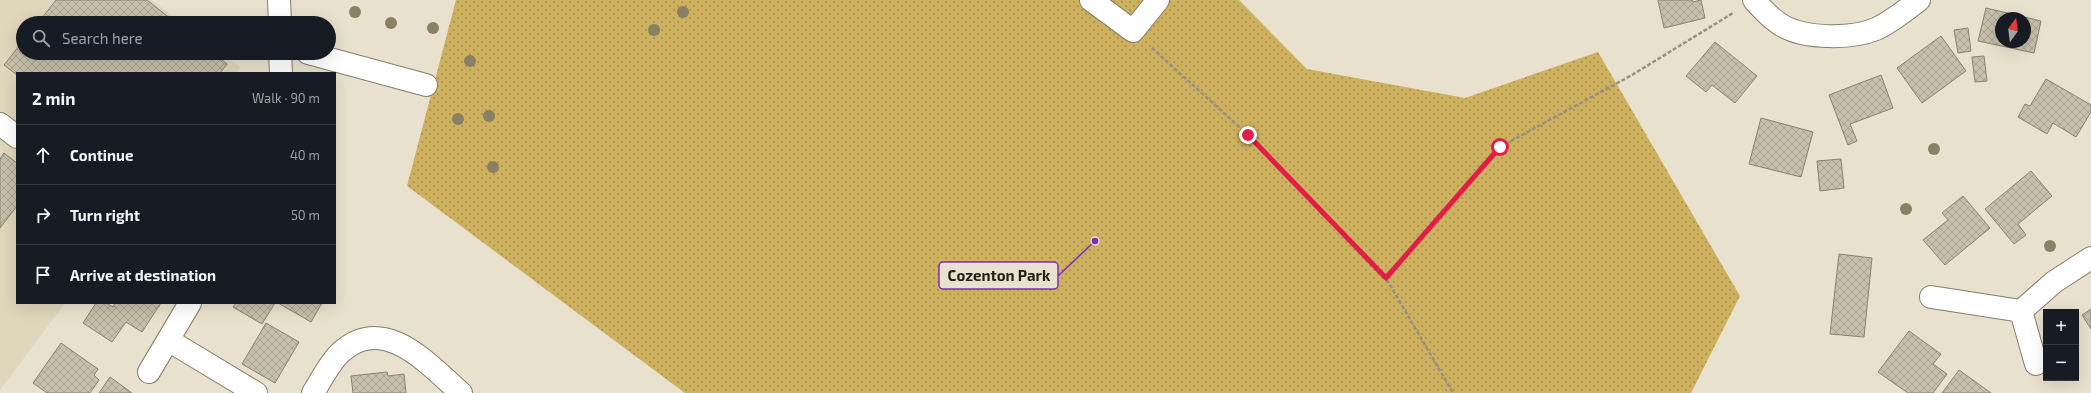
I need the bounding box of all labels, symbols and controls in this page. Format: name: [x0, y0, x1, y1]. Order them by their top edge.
north arrow: [1995, 12, 2031, 48]
search box: [16, 16, 336, 60]
icon: search: [30, 27, 52, 49]
text: Search here: [62, 29, 143, 47]
text: 2 min: [32, 88, 75, 108]
text: Walk · 90 m: [252, 90, 320, 106]
route end: [1239, 126, 1257, 144]
route start: [1491, 138, 1509, 156]
icon: ahead: [32, 144, 54, 166]
text: Continue: [70, 146, 133, 164]
text: 40 m: [290, 147, 320, 163]
icon: right: [32, 204, 54, 226]
text: Turn right: [70, 206, 140, 224]
text: 50 m: [291, 207, 320, 223]
callout: Cozenton Park: [939, 262, 1058, 289]
icon: arrive: [32, 264, 54, 286]
text: Arrive at destination: [70, 266, 216, 284]
text: Cozenton Park: [948, 266, 1051, 284]
map controls: [2043, 309, 2079, 381]
button: +: [2043, 309, 2079, 345]
button: −: [2043, 345, 2079, 381]

